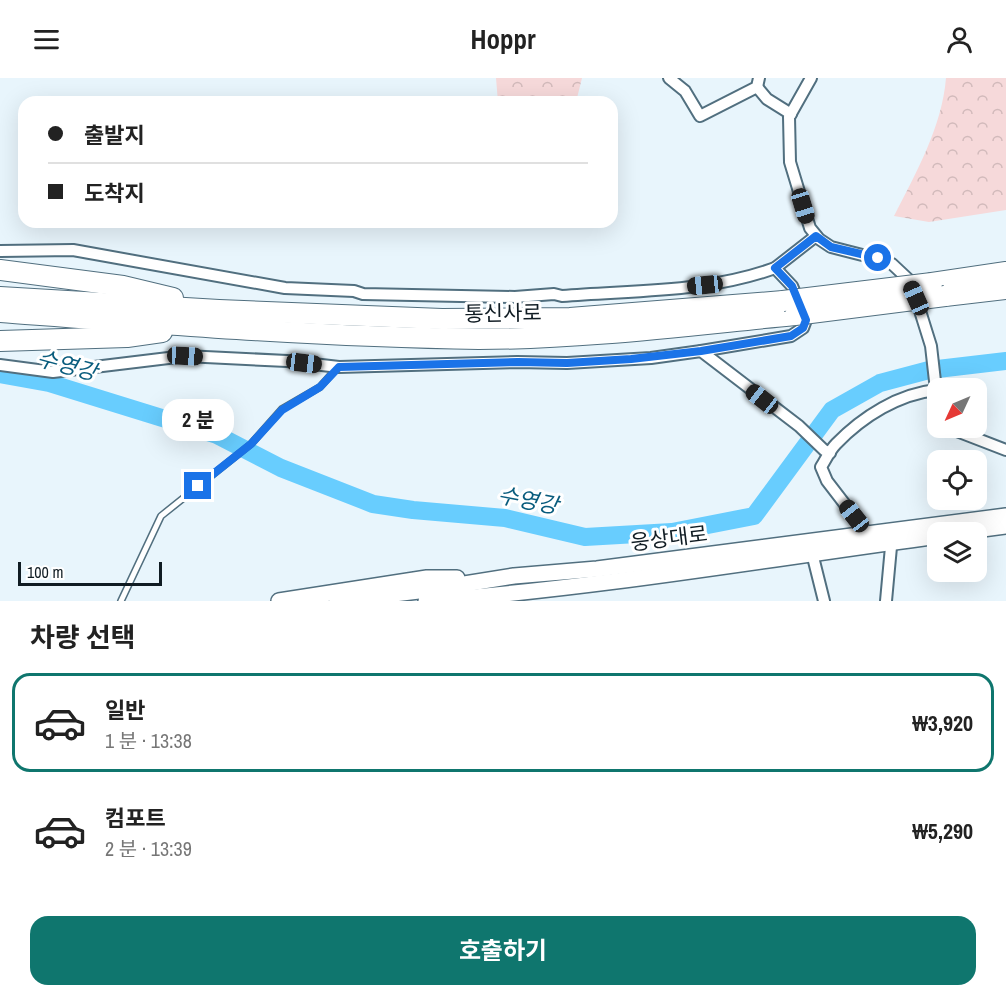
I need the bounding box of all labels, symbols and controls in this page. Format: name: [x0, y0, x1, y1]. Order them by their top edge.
text: Hoppr: [470, 21, 536, 57]
icon: menu: [30, 23, 63, 56]
icon: person: [943, 23, 976, 56]
text: 출발지: [84, 120, 145, 150]
text: 도착지: [84, 178, 145, 208]
car: [789, 186, 817, 226]
route start: [864, 244, 891, 271]
car: [686, 274, 724, 296]
car: [900, 278, 932, 318]
street label: 통신사로: [464, 298, 542, 328]
water label: 수영강: [34, 343, 103, 388]
car: [167, 346, 203, 366]
car: [285, 352, 323, 374]
north arrow: [927, 378, 987, 438]
map controls: [927, 378, 987, 582]
car: [742, 381, 782, 417]
callout: 2 분: [162, 399, 234, 441]
text: 2 분: [182, 406, 214, 433]
button: locate: [927, 450, 987, 510]
route end: [184, 472, 211, 499]
water label: 수영강: [495, 479, 563, 521]
car: [836, 496, 872, 536]
street label: 웅상대로: [629, 519, 709, 557]
button: layers: [927, 522, 987, 582]
scale bar: [18, 559, 162, 586]
text: 100 m: [27, 561, 63, 583]
text: 차량 선택: [30, 619, 136, 655]
text: 일반: [105, 695, 145, 725]
icon: car: [33, 696, 87, 750]
text: ₩3,920: [912, 708, 973, 738]
text: 1 분 · 13:38: [105, 727, 192, 754]
text: 컴포트: [105, 803, 166, 833]
icon: car: [33, 804, 87, 858]
text: ₩5,290: [912, 816, 973, 846]
text: 2 분 · 13:39: [105, 835, 192, 862]
button: 호출하기: [30, 916, 976, 985]

